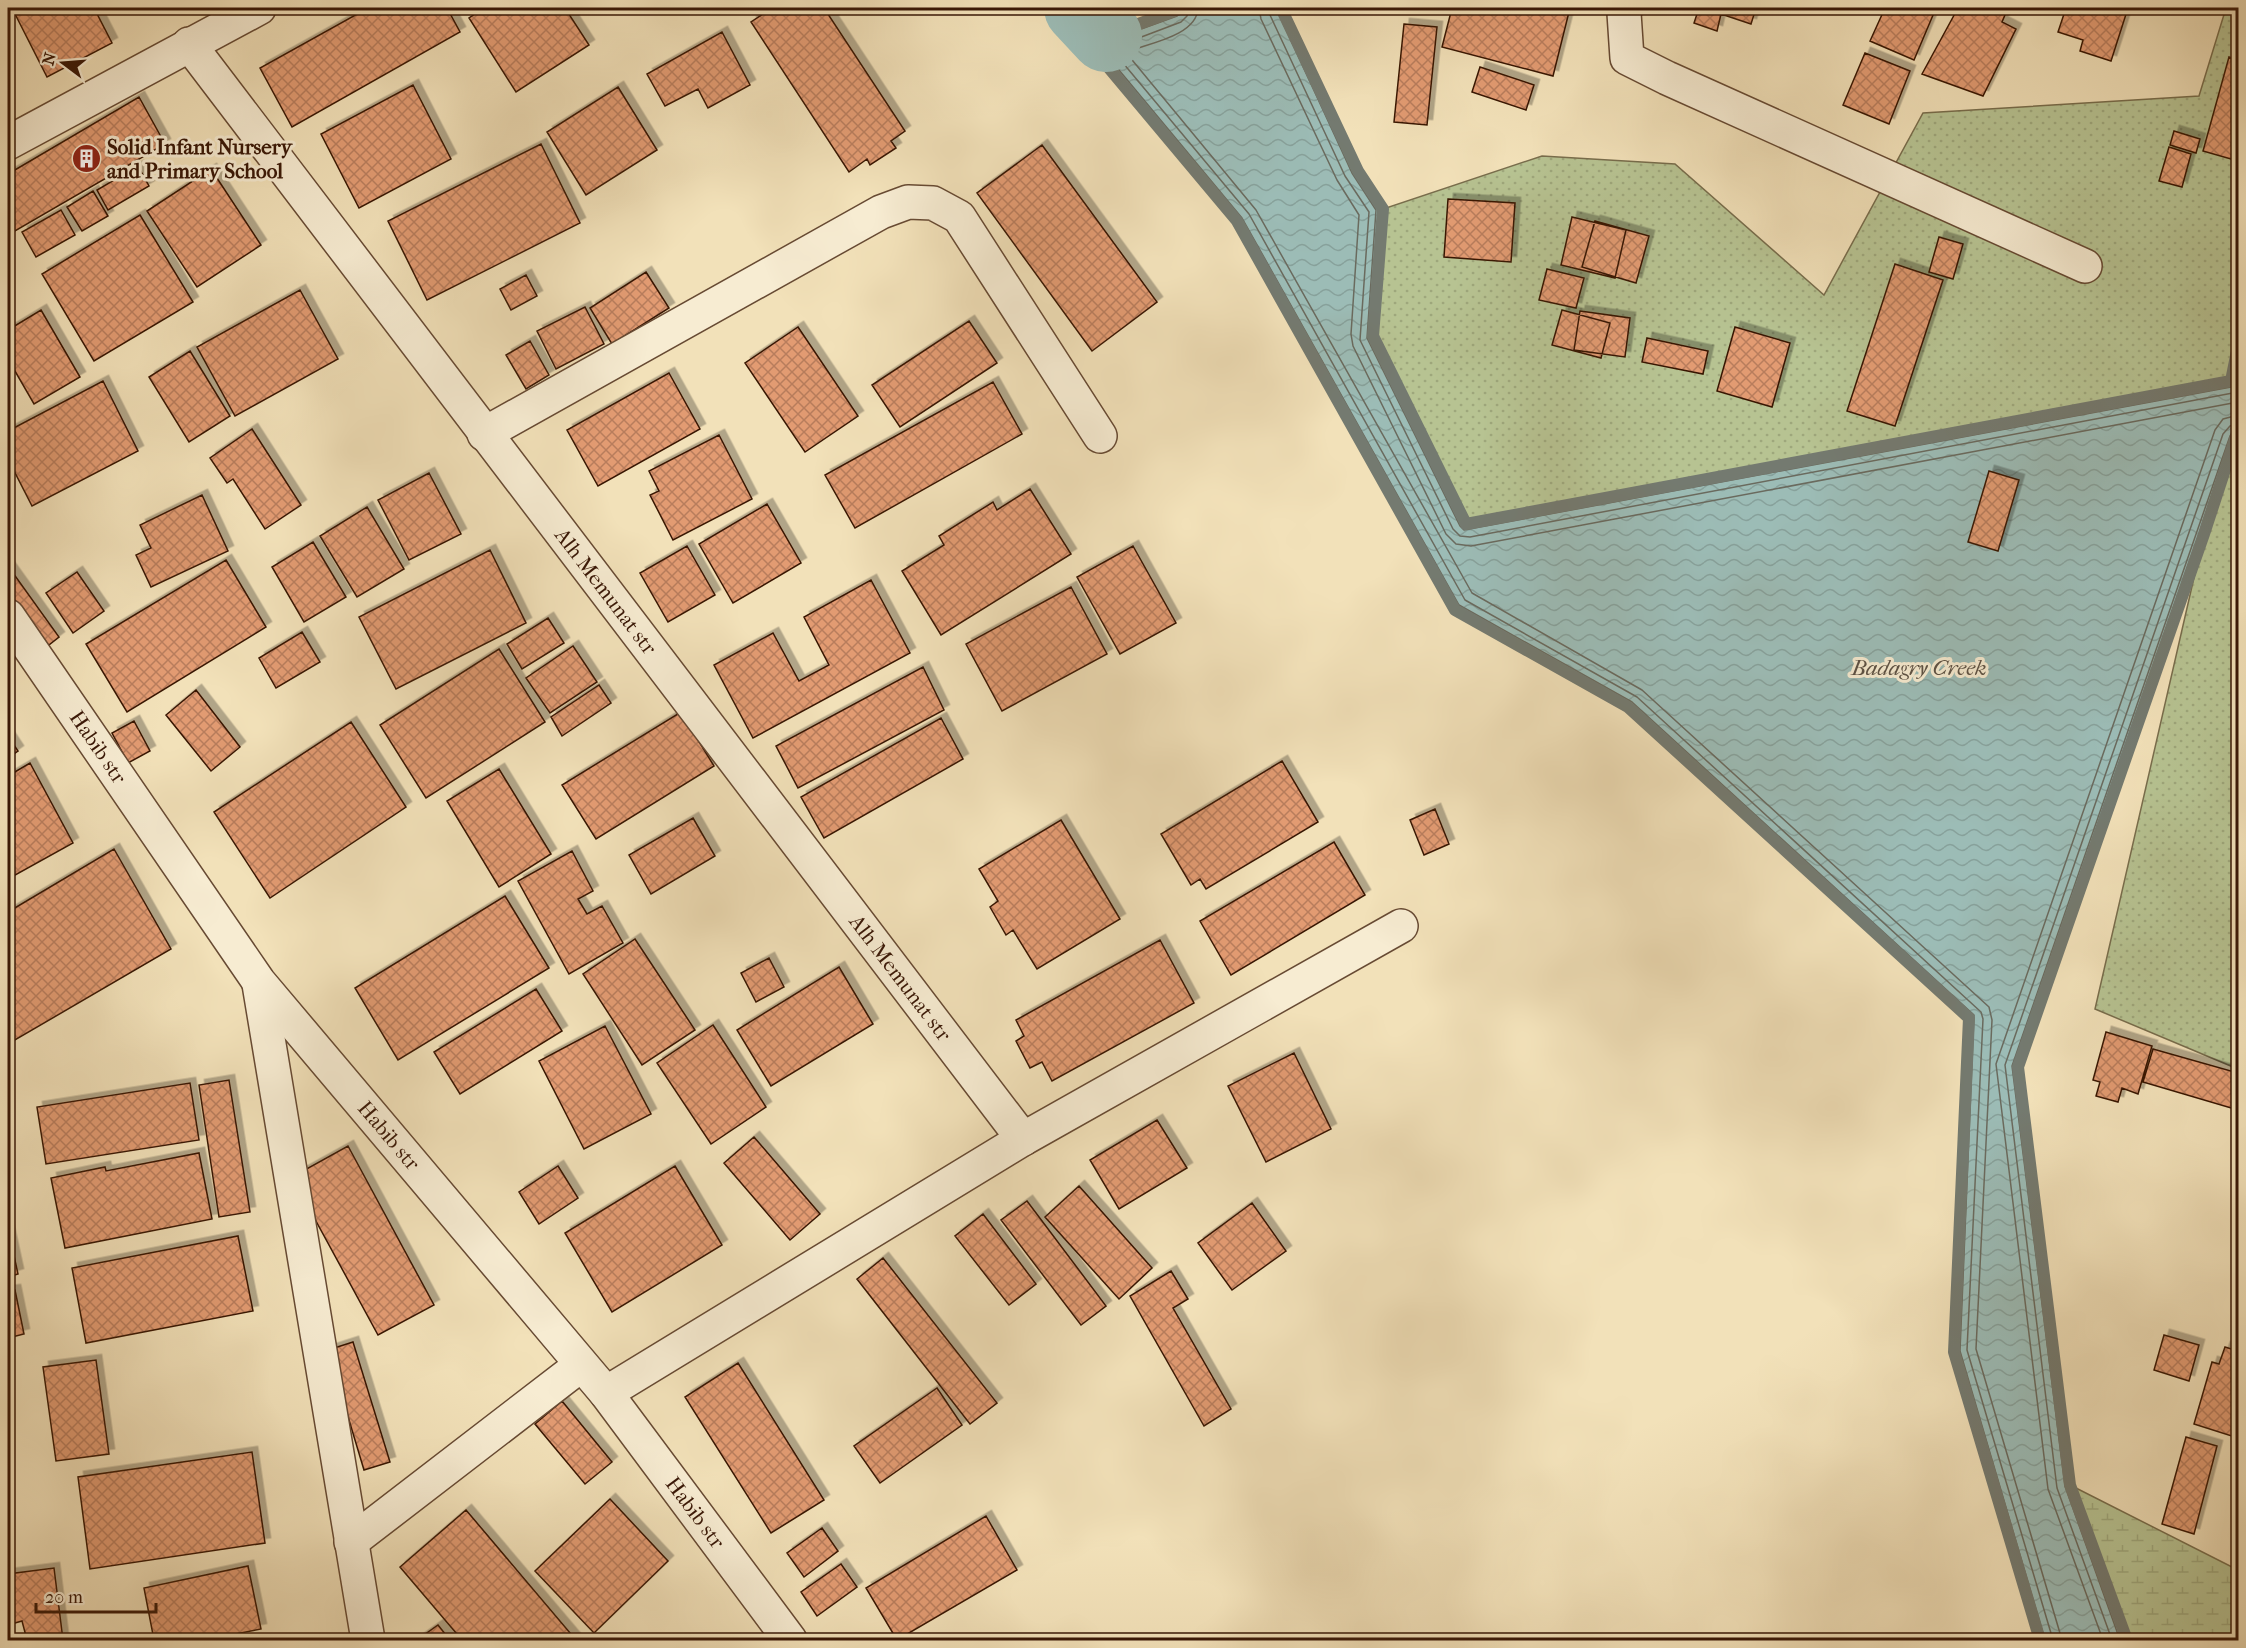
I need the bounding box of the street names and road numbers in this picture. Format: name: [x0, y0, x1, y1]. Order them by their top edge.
street label: Alh Memunat str: [550, 523, 662, 659]
street label: Habib str: [65, 706, 131, 788]
street label: Alh Memunat str: [844, 909, 956, 1046]
street label: Habib str: [353, 1096, 425, 1175]
street label: Habib str: [661, 1472, 730, 1553]

